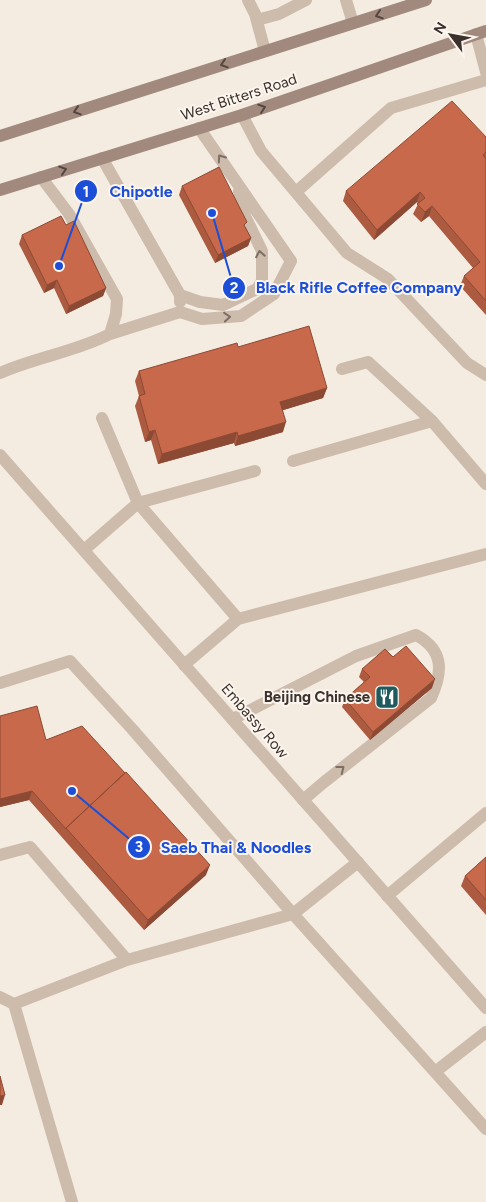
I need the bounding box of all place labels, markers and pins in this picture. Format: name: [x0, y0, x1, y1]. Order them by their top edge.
callout: Chipotle: [74, 176, 182, 207]
callout: Black Rifle Coffee Company: [221, 272, 473, 303]
restaurant icon: Beijing Chinese: [374, 684, 400, 710]
place label: Beijing Chinese: [264, 688, 371, 706]
callout: Saeb Thai & Noodles: [126, 832, 321, 863]

